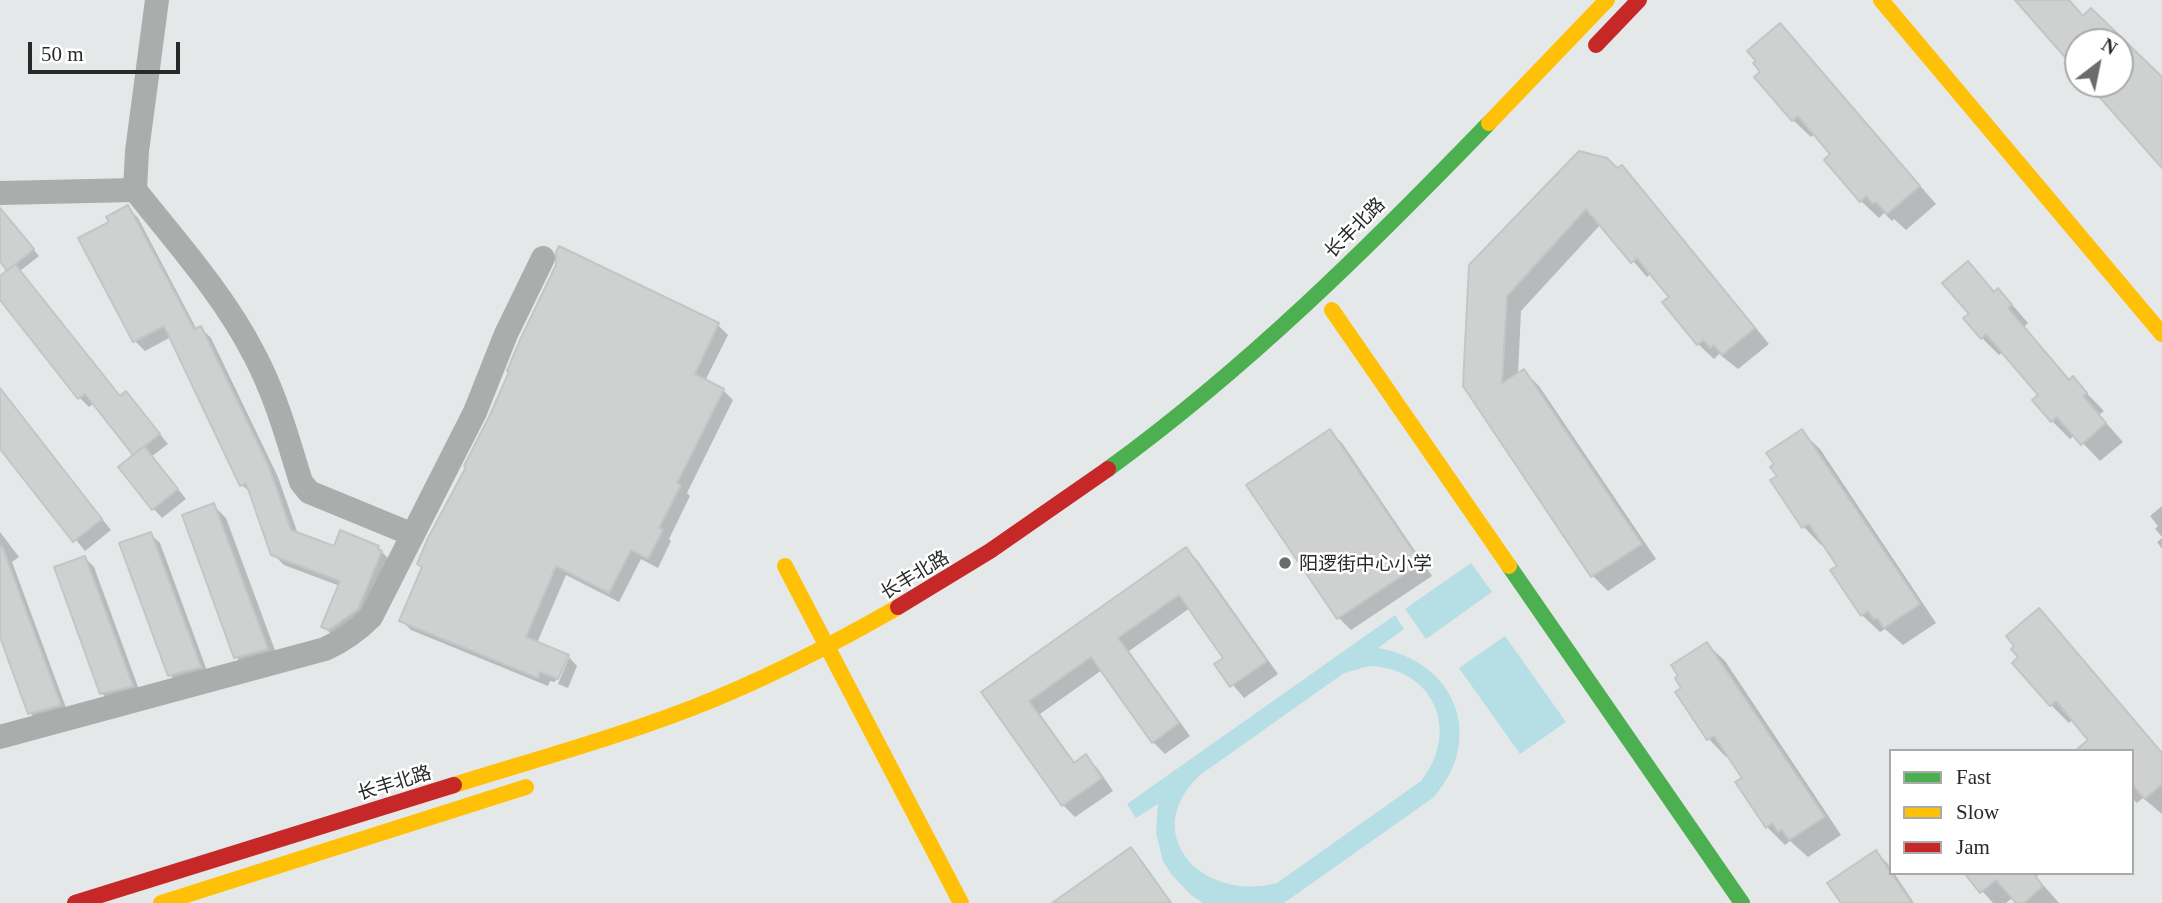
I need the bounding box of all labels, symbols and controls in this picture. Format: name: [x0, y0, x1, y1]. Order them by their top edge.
scale bar: [32, 28, 184, 72]
north arrow: [2064, 28, 2134, 98]
text: N: [2098, 34, 2121, 59]
text: 50 m: [41, 42, 84, 66]
street label: 长丰北路: [1319, 192, 1389, 262]
street label: 长丰北路: [876, 545, 952, 603]
place label: 阳逻街中心小学: [1299, 552, 1432, 574]
marker: 阳逻街中心小学: [1277, 555, 1293, 571]
legend: [1889, 749, 2134, 875]
street label: 长丰北路: [354, 760, 434, 804]
text: Fast: [1956, 765, 1991, 789]
text: Slow: [1956, 800, 1999, 824]
text: Jam: [1956, 835, 1990, 859]

